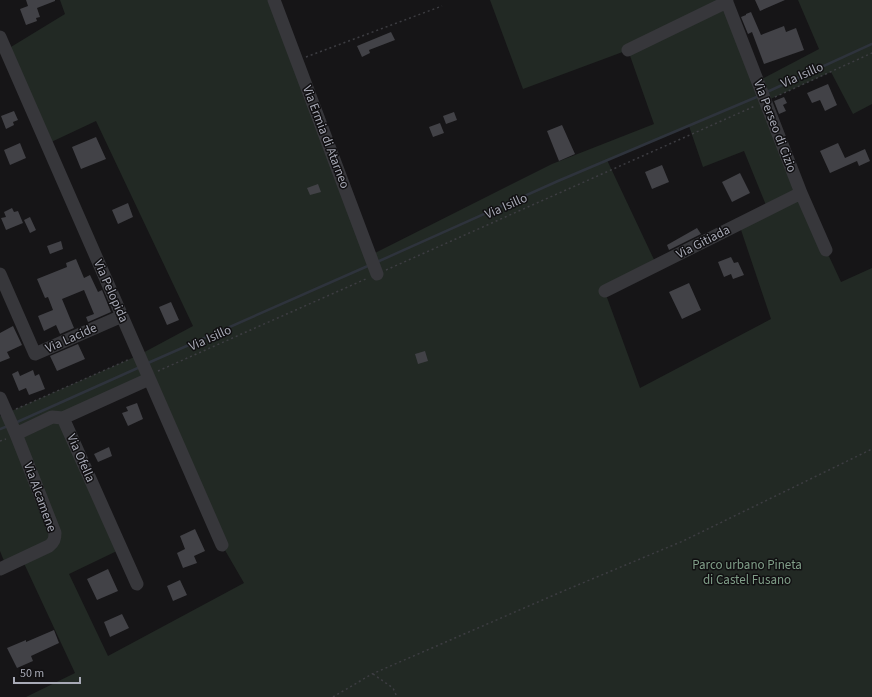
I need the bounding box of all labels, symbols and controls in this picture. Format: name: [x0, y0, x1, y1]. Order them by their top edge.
street label: Via Isillo: [778, 58, 826, 92]
street label: Via Perseo di Cizio: [749, 77, 801, 175]
street label: Via Ermia di Atarneo: [298, 83, 354, 191]
street label: Via Isillo: [482, 189, 530, 223]
street label: Via Gitiada: [673, 221, 733, 263]
street label: Via Pelopida: [89, 257, 133, 325]
street label: Via Lacide: [42, 319, 100, 357]
street label: Via Isillo: [186, 321, 234, 355]
street label: Via Ofella: [62, 431, 100, 485]
street label: Via Alcamene: [19, 460, 61, 534]
park label: Parco urbano Pineta di Castel Fusano: [692, 556, 802, 589]
scale bar: [14, 659, 80, 685]
text: 50 m: [20, 665, 44, 682]

